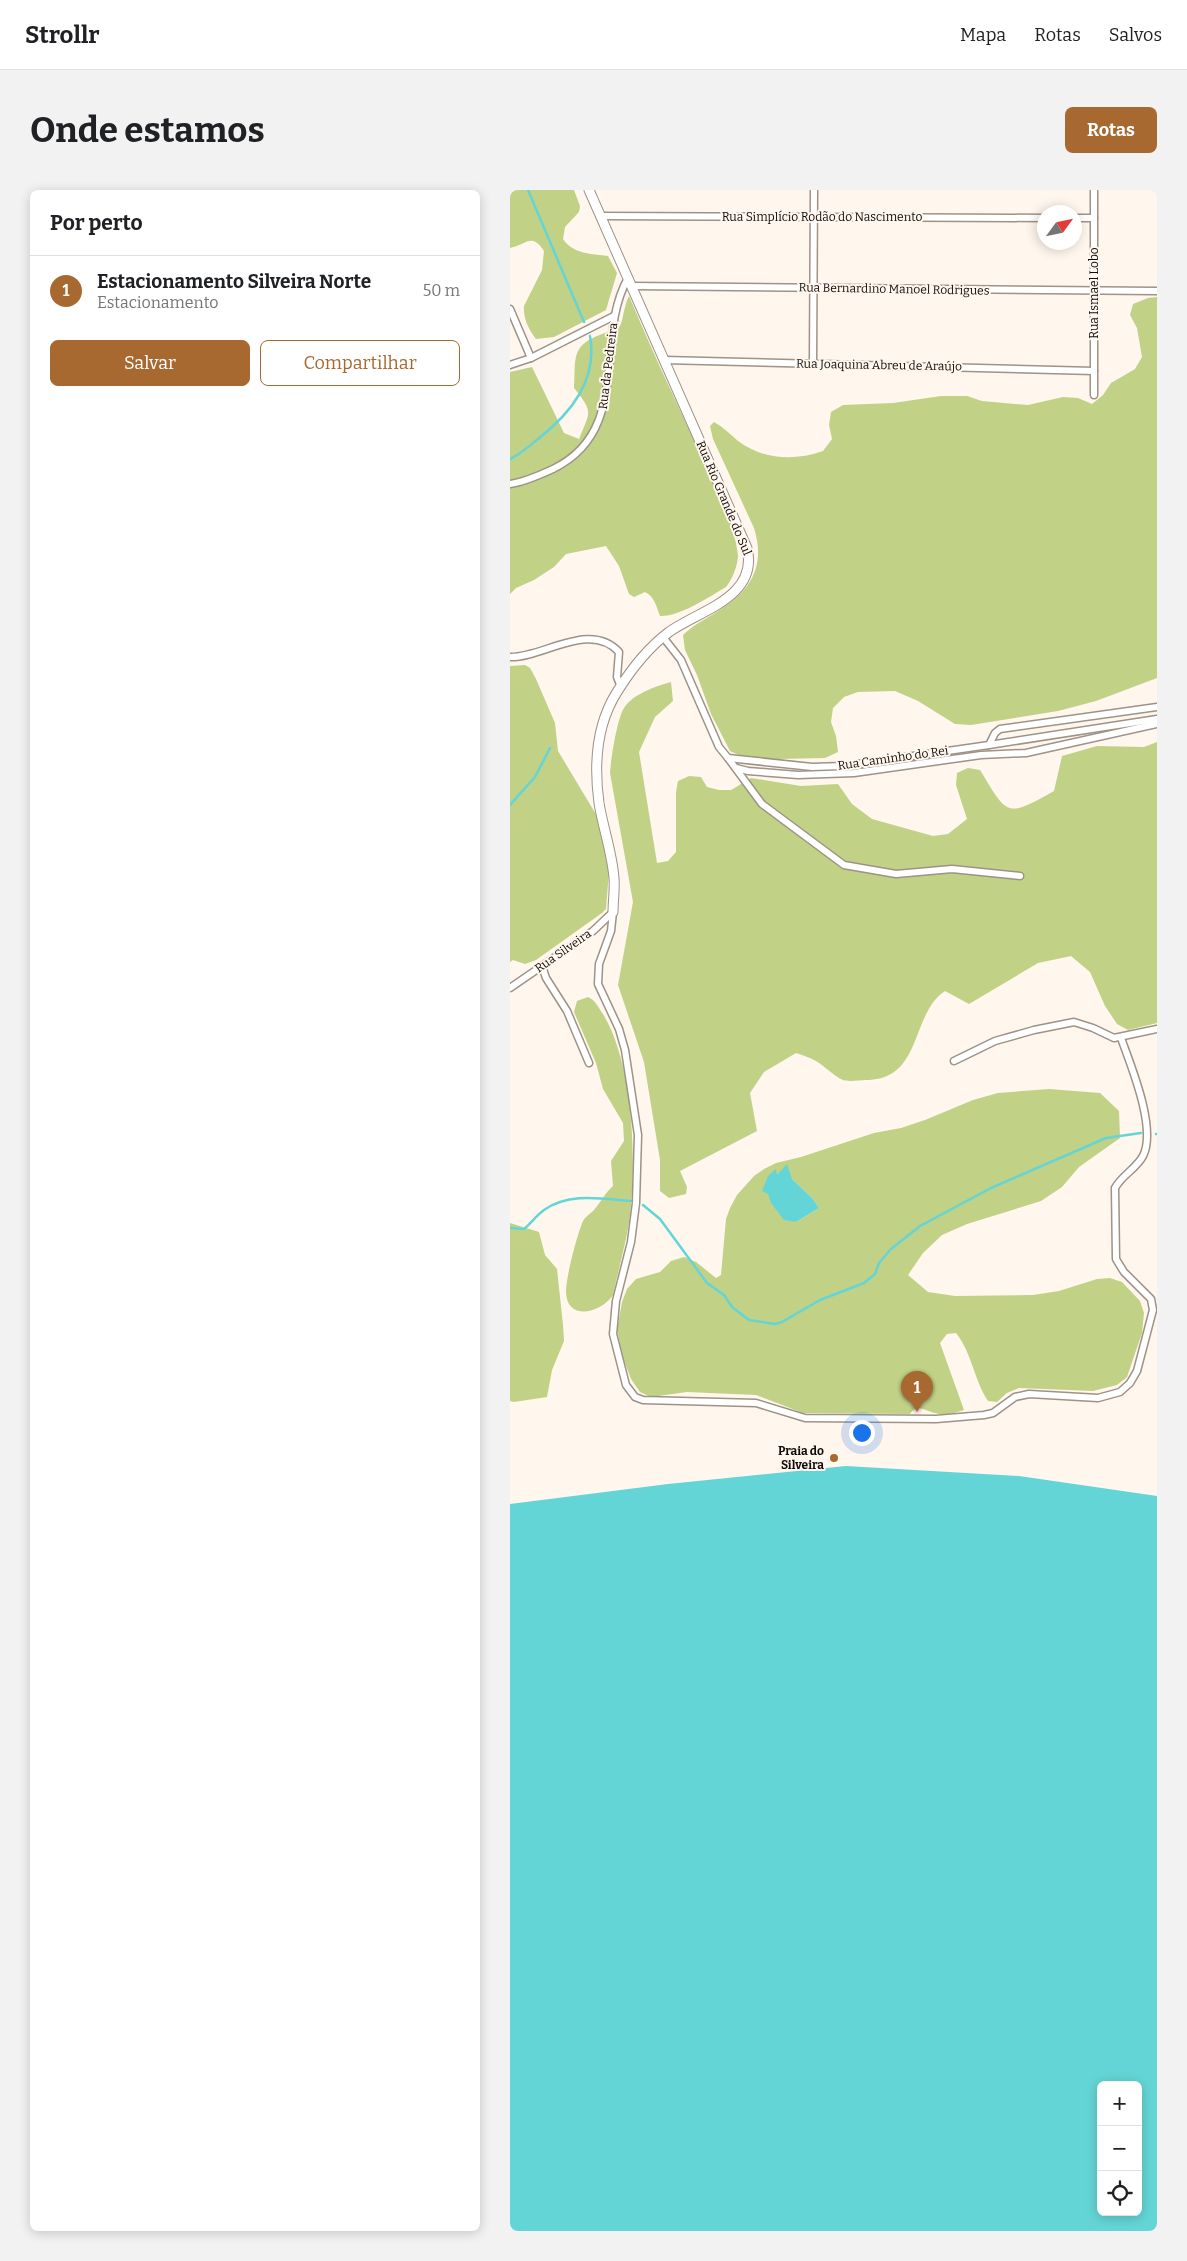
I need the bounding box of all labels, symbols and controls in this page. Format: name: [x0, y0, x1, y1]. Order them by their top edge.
text: Strollr: [25, 21, 100, 49]
text: Mapa: [960, 24, 1006, 46]
text: Rotas: [1034, 24, 1081, 46]
text: Salvos: [1109, 24, 1162, 46]
button: Rotas: [1065, 107, 1157, 153]
text: Onde estamos: [30, 109, 265, 151]
north arrow: [1037, 205, 1082, 250]
text: Por perto: [50, 210, 143, 236]
street label: Rua Simplício Rodão do Nascimento: [722, 210, 922, 224]
street label: Rua Ismael Lobo: [1087, 247, 1101, 339]
text: Estacionamento Silveira Norte: [97, 270, 371, 293]
street label: Rua Bernardino Manoel Rodrigues: [798, 280, 990, 298]
text: 1: [63, 281, 69, 300]
text: 50 m: [423, 281, 460, 300]
text: Estacionamento: [97, 293, 218, 312]
street label: Rua da Pedreira: [596, 321, 620, 410]
button: Salvar: [50, 340, 250, 386]
button: Compartilhar: [260, 340, 460, 386]
street label: Rua Joaquina Abreu de Araújo: [796, 357, 962, 373]
street label: Rua Rio Grande do Sul: [694, 439, 755, 558]
street label: Rua Caminho do Rei: [837, 743, 950, 773]
street label: Rua Silveira: [532, 926, 594, 976]
pin: 1: [901, 1371, 933, 1412]
your location: [849, 1420, 875, 1446]
place label: Praia do Silveira: [778, 1444, 824, 1472]
marker: Praia do Silveira: [828, 1452, 840, 1464]
map controls: [1097, 2081, 1142, 2216]
button: +: [1097, 2081, 1142, 2126]
button: −: [1097, 2126, 1142, 2171]
button: locate: [1097, 2171, 1142, 2216]

